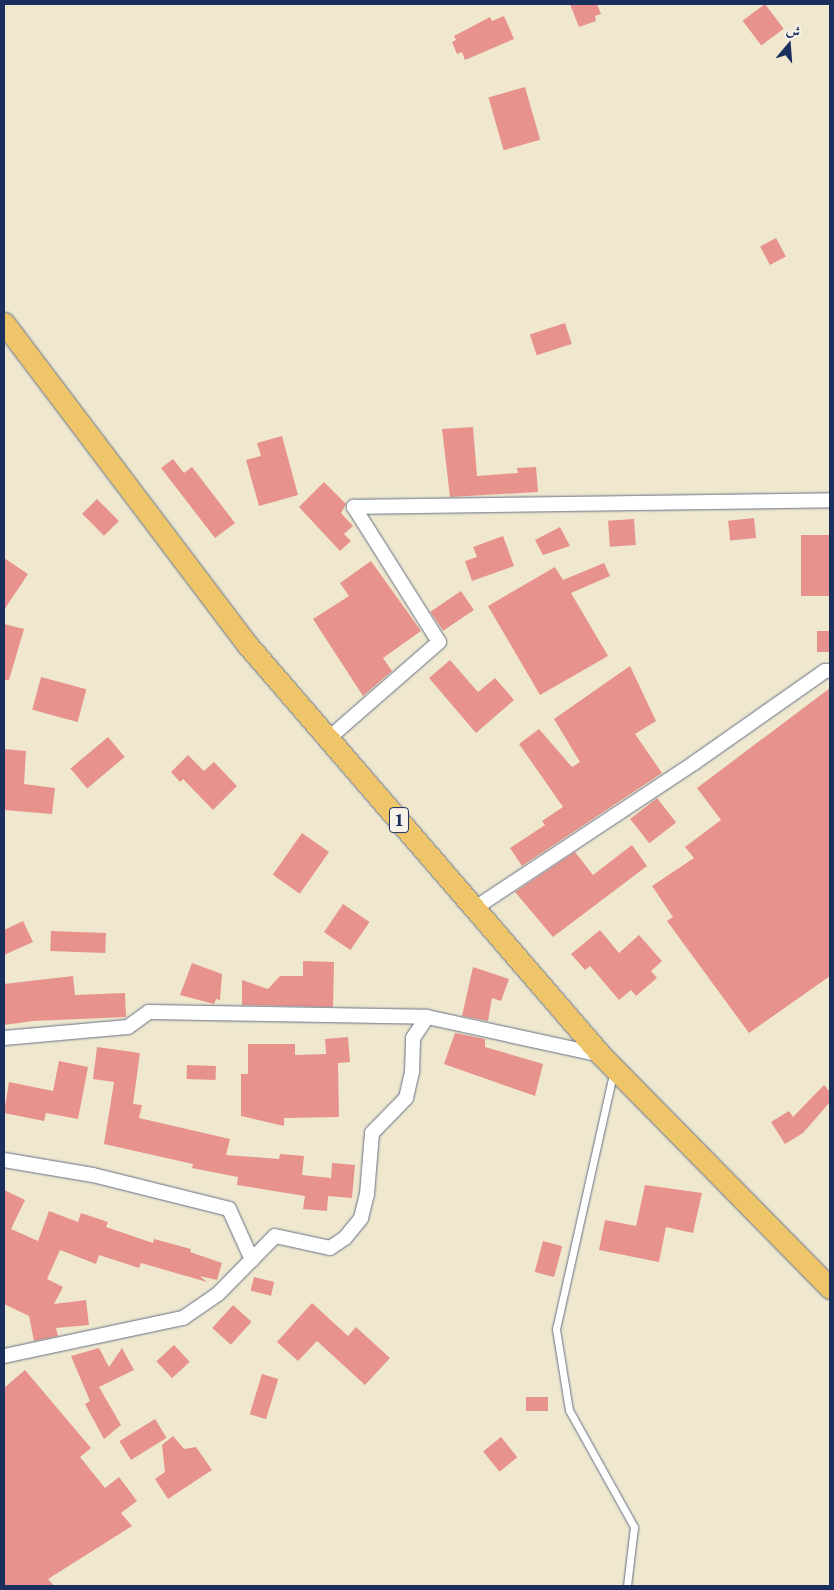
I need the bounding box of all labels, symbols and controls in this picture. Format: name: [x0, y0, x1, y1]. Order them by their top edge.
north arrow: [764, 20, 814, 70]
text: ش: [784, 20, 803, 41]
road number: 1: [388, 804, 410, 836]

